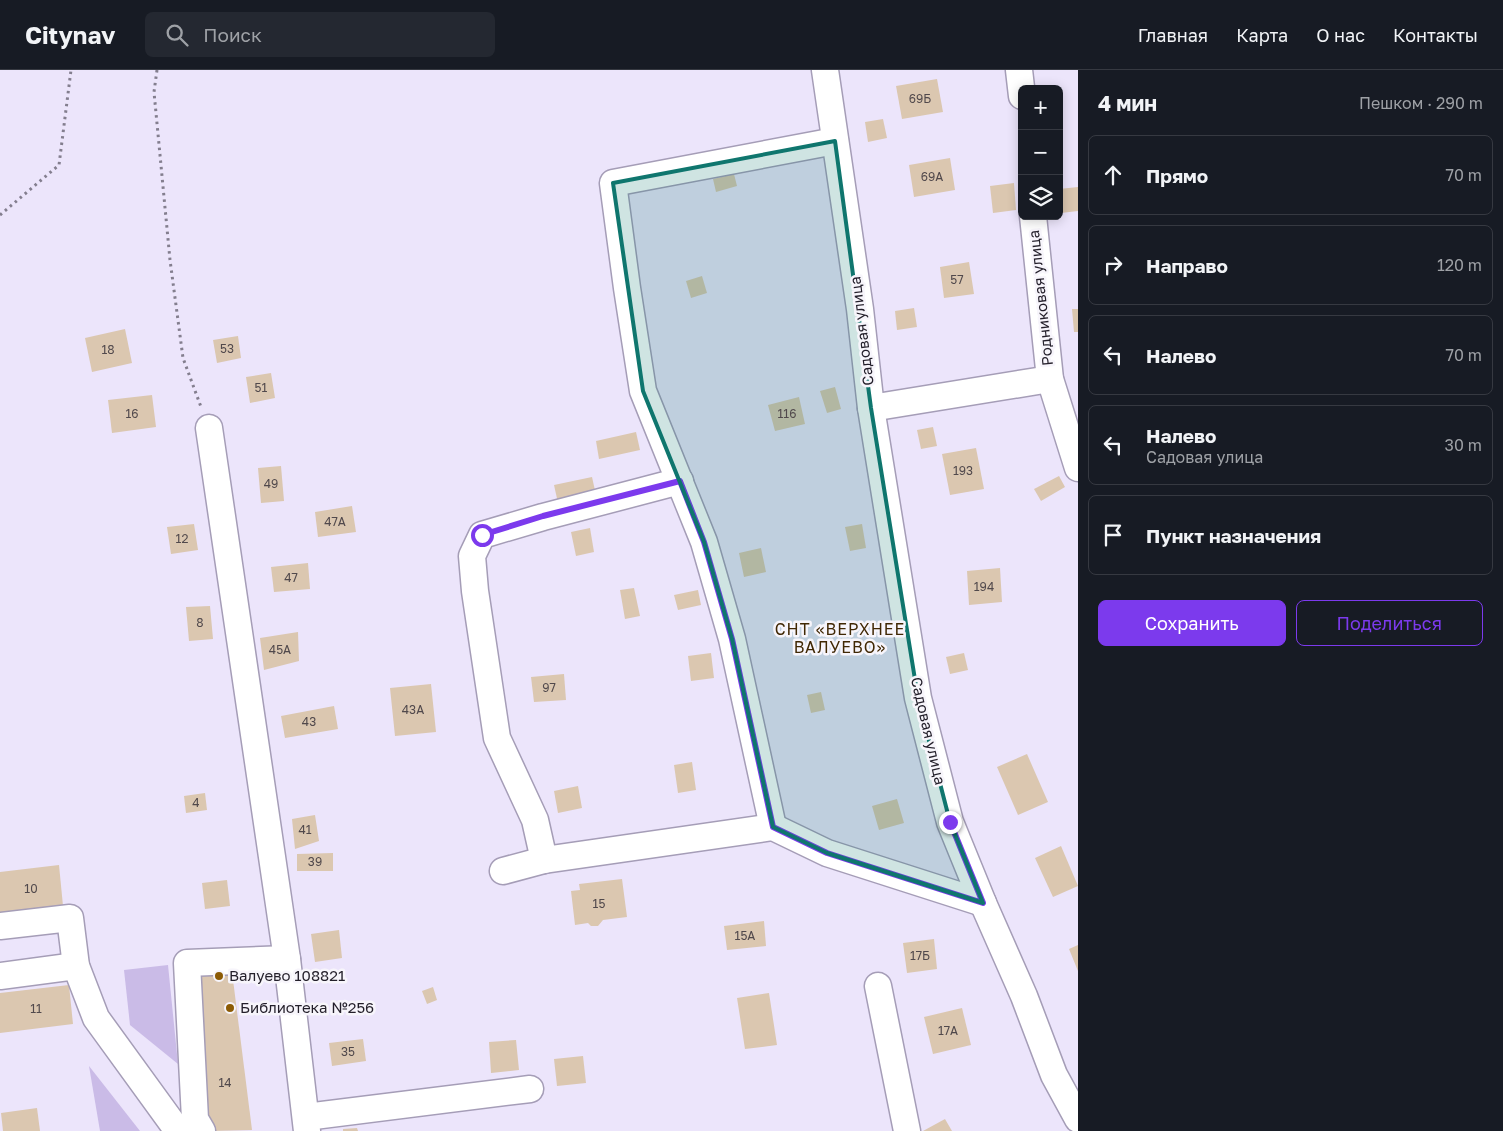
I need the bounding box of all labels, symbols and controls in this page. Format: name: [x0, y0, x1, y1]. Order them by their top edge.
search box: [145, 12, 495, 57]
text: Citynav: [25, 20, 115, 49]
icon: search: [163, 21, 191, 49]
text: Поиск: [203, 23, 262, 46]
text: Главная: [1138, 24, 1208, 46]
text: Карта: [1236, 24, 1288, 46]
text: О нас: [1316, 24, 1365, 46]
text: Контакты: [1393, 24, 1478, 46]
map controls: [1018, 85, 1063, 220]
button: +: [1018, 85, 1063, 130]
text: 4 мин: [1098, 90, 1157, 116]
house number: 69Б: [909, 91, 931, 106]
text: Пешком · 290 m: [1359, 93, 1483, 113]
button: −: [1018, 130, 1063, 175]
icon: ahead: [1099, 161, 1127, 189]
text: Прямо: [1146, 164, 1208, 187]
text: 70 m: [1445, 165, 1482, 185]
house number: 69А: [921, 169, 943, 184]
button: layers: [1018, 175, 1063, 220]
street label: Родниковая улица: [1024, 229, 1056, 367]
icon: right: [1099, 251, 1127, 279]
text: Направо: [1146, 254, 1228, 277]
text: 120 m: [1437, 255, 1482, 275]
house number: 57: [950, 272, 964, 287]
street label: Садовая улица: [845, 275, 877, 387]
house number: 53: [220, 341, 234, 356]
icon: left: [1099, 341, 1127, 369]
house number: 18: [101, 342, 115, 357]
text: Налево: [1146, 344, 1216, 367]
text: 70 m: [1445, 345, 1482, 365]
house number: 51: [255, 380, 268, 395]
house number: 16: [125, 406, 139, 421]
house number: 116: [778, 406, 796, 421]
text: Налево: [1146, 424, 1216, 447]
icon: left: [1099, 431, 1127, 459]
text: 30 m: [1445, 435, 1482, 455]
text: Садовая улица: [1146, 447, 1263, 467]
house number: 193: [953, 463, 973, 478]
house number: 49: [264, 476, 278, 491]
house number: 47А: [324, 514, 346, 529]
icon: arrive: [1099, 521, 1127, 549]
route start: [471, 524, 494, 547]
text: Пункт назначения: [1146, 524, 1321, 547]
house number: 12: [176, 531, 188, 546]
house number: 47: [284, 570, 298, 585]
house number: 194: [974, 579, 994, 594]
button: Сохранить: [1098, 600, 1286, 646]
button: Поделиться: [1296, 600, 1483, 646]
house number: 8: [196, 615, 204, 630]
district label: СНТ «ВЕРХНЕЕ ВАЛУЕВО»: [775, 619, 905, 657]
house number: 45А: [269, 642, 291, 657]
street label: Садовая улица: [908, 675, 950, 786]
house number: 97: [542, 680, 556, 695]
house number: 43А: [402, 702, 424, 717]
house number: 43: [302, 714, 316, 729]
house number: 4: [192, 795, 200, 810]
route end: [939, 811, 962, 834]
house number: 41: [298, 822, 312, 837]
house number: 39: [308, 854, 322, 869]
house number: 10: [24, 881, 38, 896]
house number: 15: [593, 896, 605, 911]
house number: 15А: [735, 928, 755, 943]
house number: 17Б: [910, 948, 930, 963]
place label: Валуево 108821: [229, 966, 345, 984]
marker: Валуево 108821: [213, 970, 225, 982]
place label: Библиотека №256: [240, 998, 374, 1016]
house number: 11: [30, 1001, 42, 1016]
marker: Библиотека №256: [224, 1002, 236, 1014]
house number: 17А: [938, 1023, 958, 1038]
house number: 35: [341, 1044, 355, 1059]
house number: 14: [218, 1075, 232, 1090]

